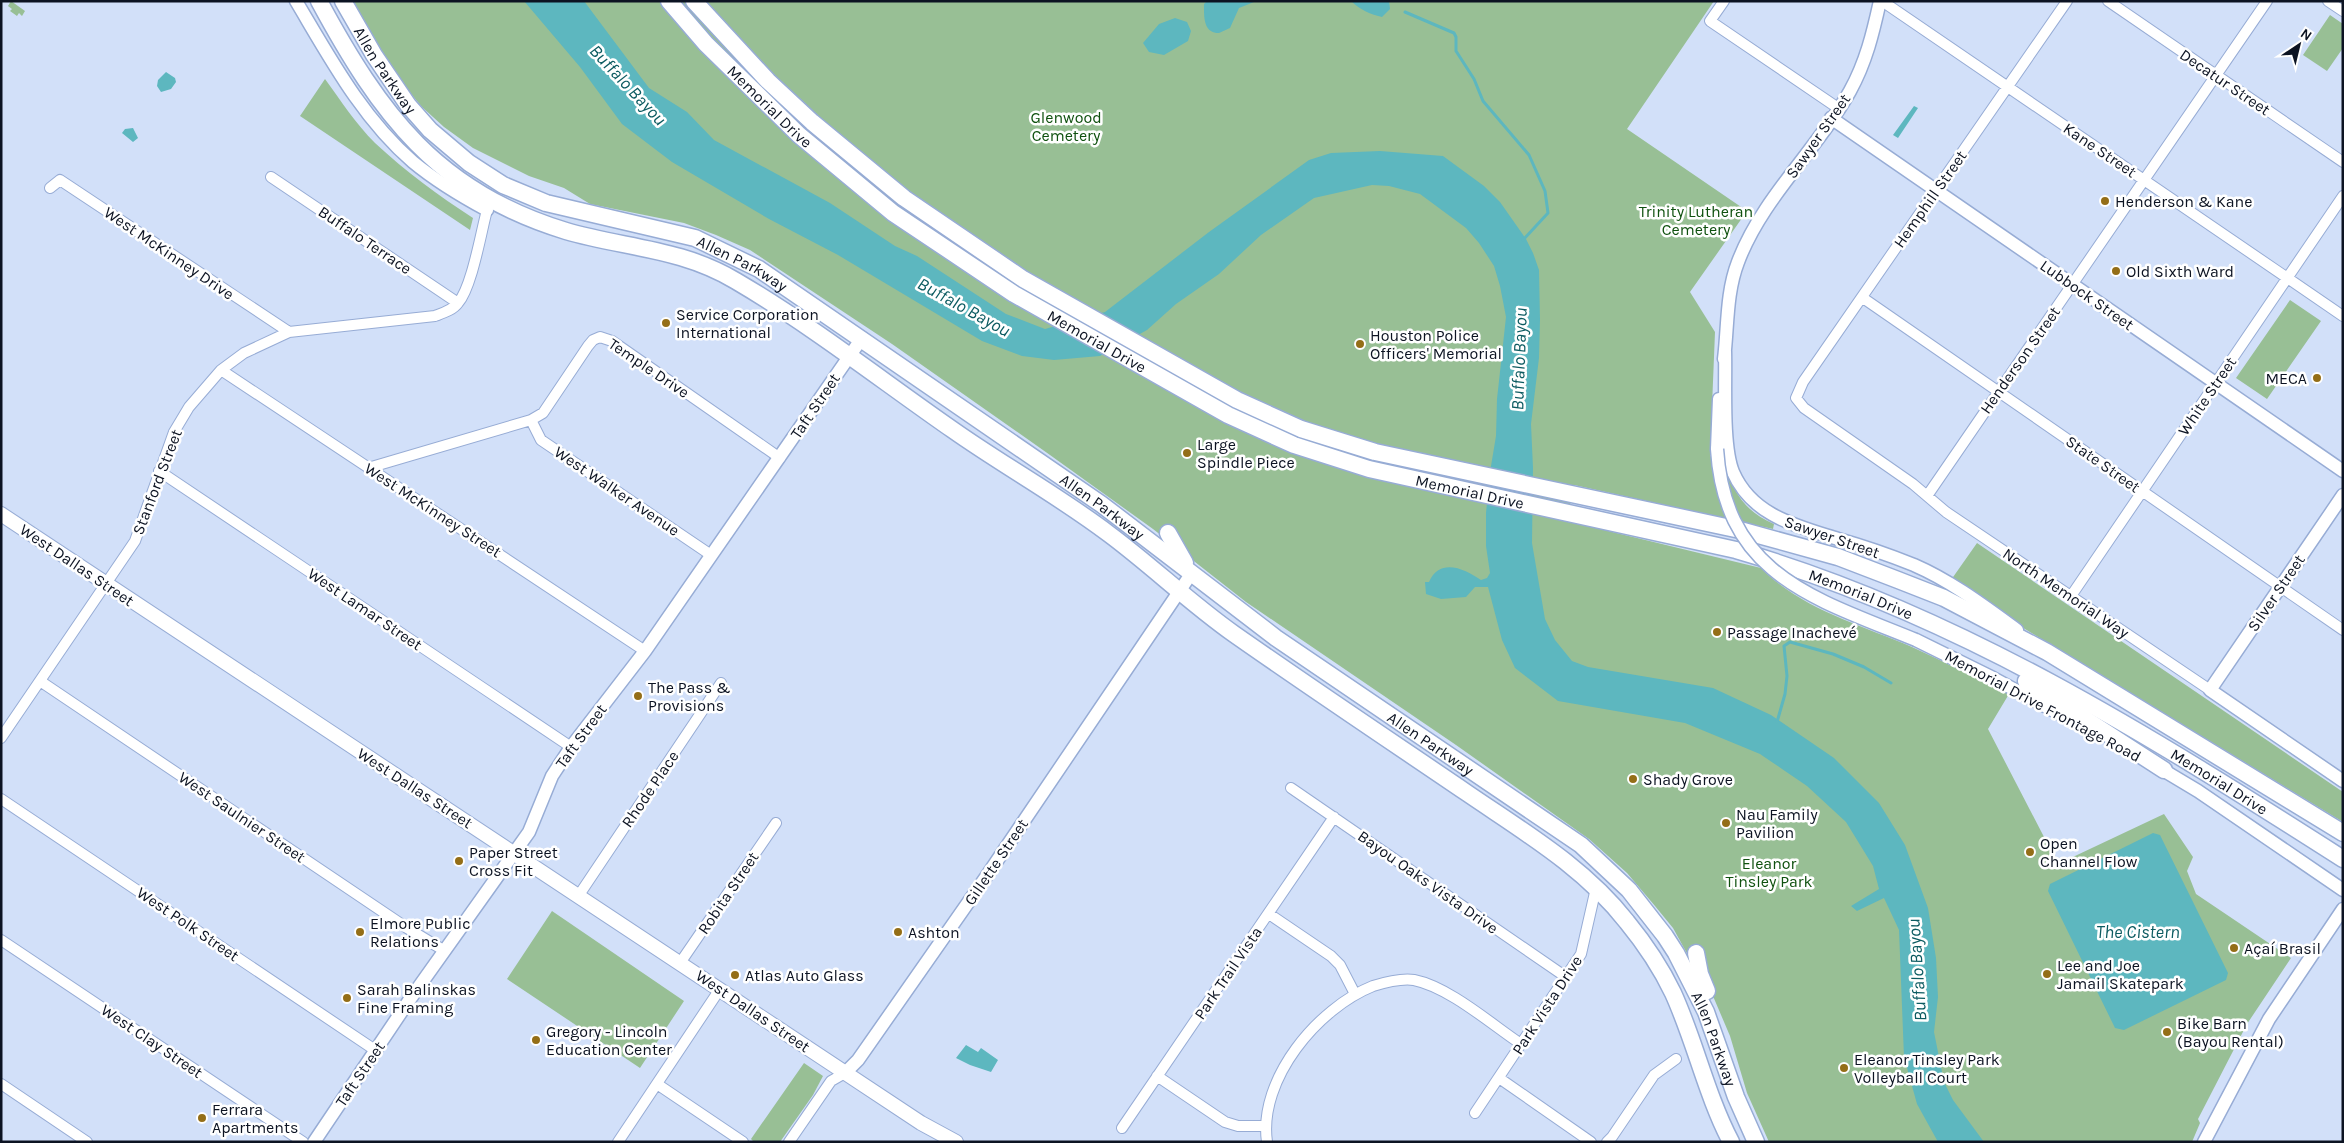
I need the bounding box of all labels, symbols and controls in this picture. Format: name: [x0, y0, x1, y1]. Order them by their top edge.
north arrow: [2274, 20, 2324, 70]
street label: Allen Parkway: [350, 23, 421, 118]
text: N: [2297, 25, 2315, 45]
water label: Buffalo Bayou: [585, 40, 671, 130]
street label: Decatur Street: [2176, 45, 2274, 119]
street label: Memorial Drive: [724, 61, 816, 152]
street label: Sawyer Street: [1782, 90, 1854, 182]
park label: Glenwood Cemetery: [1030, 108, 1102, 145]
street label: Kane Street: [2060, 119, 2140, 181]
street label: Hemphill Street: [1889, 147, 1971, 251]
place label: Henderson & Kane: [2115, 192, 2253, 211]
marker: Henderson & Kane: [2099, 195, 2111, 207]
street label: West McKinney Drive: [100, 202, 238, 304]
street label: Buffalo Terrace: [315, 202, 415, 278]
park label: Trinity Lutheran Cemetery: [1639, 202, 1753, 239]
street label: Allen Parkway: [694, 231, 792, 296]
street label: Lubbock Street: [2037, 256, 2137, 334]
place label: Old Sixth Ward: [2126, 262, 2234, 281]
marker: Old Sixth Ward: [2110, 265, 2122, 277]
water label: Buffalo Bayou: [914, 272, 1014, 342]
street label: Henderson Street: [1976, 303, 2064, 417]
place label: Service Corporation International: [676, 305, 819, 342]
street label: Memorial Drive: [1044, 305, 1150, 376]
water label: Buffalo Bayou: [1506, 307, 1532, 411]
marker: Service Corporation International: [660, 317, 672, 329]
place label: Houston Police Officers' Memorial: [1370, 326, 1502, 363]
street label: Temple Drive: [605, 334, 693, 402]
marker: Houston Police Officers' Memorial: [1354, 338, 1366, 350]
street label: White Street: [2174, 353, 2240, 439]
place label: MECA: [2265, 369, 2307, 388]
street label: Taft Street: [786, 370, 844, 442]
marker: MECA: [2311, 372, 2323, 384]
street label: Stanford Street: [128, 427, 186, 537]
street label: State Street: [2062, 431, 2144, 497]
place label: Large Spindle Piece: [1197, 435, 1295, 472]
street label: West Walker Avenue: [551, 442, 683, 540]
marker: Large Spindle Piece: [1181, 447, 1193, 459]
street label: West McKinney Street: [361, 459, 505, 561]
street label: Allen Parkway: [1056, 469, 1149, 544]
street label: Memorial Drive: [1414, 470, 1526, 512]
street label: Sawyer Street: [1782, 512, 1882, 562]
street label: West Dallas Street: [16, 520, 138, 610]
street label: North Memorial Way: [1999, 544, 2133, 643]
street label: Silver Street: [2243, 551, 2309, 635]
street label: West Lamar Street: [304, 564, 426, 654]
street label: Memorial Drive: [1806, 565, 1916, 623]
place label: Passage Inachevé: [1727, 623, 1857, 642]
marker: Passage Inachevé: [1711, 626, 1723, 638]
street label: Memorial Drive Frontage Road: [1942, 646, 2144, 766]
place label: The Pass & Provisions: [648, 678, 731, 715]
marker: The Pass & Provisions: [632, 690, 644, 702]
street label: Taft Street: [551, 700, 611, 772]
street label: Allen Parkway: [1384, 707, 1478, 779]
street label: West Dallas Street: [354, 744, 476, 832]
street label: Memorial Drive: [2167, 744, 2271, 818]
street label: Rhode Place: [617, 747, 683, 831]
street label: West Saulnier Street: [175, 767, 309, 867]
place label: Shady Grove: [1643, 770, 1733, 789]
marker: Shady Grove: [1627, 773, 1639, 785]
place label: Nau Family Pavilion: [1736, 805, 1818, 842]
street label: Gillette Street: [960, 815, 1032, 909]
marker: Nau Family Pavilion: [1720, 817, 1732, 829]
street label: Bayou Oaks Vista Drive: [1354, 826, 1502, 938]
place label: Open Channel Flow: [2040, 834, 2138, 871]
place label: Paper Street Cross Fit: [469, 843, 558, 880]
marker: Open Channel Flow: [2024, 846, 2036, 858]
street label: Robita Street: [693, 848, 763, 938]
park label: Eleanor Tinsley Park: [1725, 854, 1813, 891]
marker: Paper Street Cross Fit: [453, 855, 465, 867]
street label: West Polk Street: [133, 883, 243, 965]
place label: Elmore Public Relations: [370, 914, 471, 951]
water label: Buffalo Bayou: [1902, 918, 1932, 1022]
water label: The Cistern: [2096, 921, 2180, 943]
place label: Ashton: [908, 923, 960, 942]
street label: Park Trail Vista: [1190, 923, 1266, 1023]
marker: Elmore Public Relations: [354, 926, 366, 938]
marker: Ashton: [892, 926, 904, 938]
place label: Açaí Brasil: [2244, 939, 2321, 958]
marker: Açaí Brasil: [2228, 942, 2240, 954]
street label: Park Vista Drive: [1508, 952, 1586, 1058]
place label: Lee and Joe Jamail Skatepark: [2057, 956, 2184, 993]
street label: West Dallas Street: [692, 966, 814, 1056]
place label: Atlas Auto Glass: [745, 966, 864, 985]
marker: Lee and Joe Jamail Skatepark: [2041, 968, 2053, 980]
marker: Atlas Auto Glass: [729, 969, 741, 981]
place label: Sarah Balinskas Fine Framing: [357, 980, 476, 1017]
street label: Allen Parkway: [1687, 988, 1741, 1089]
marker: Sarah Balinskas Fine Framing: [341, 992, 353, 1004]
street label: West Clay Street: [98, 1000, 206, 1082]
place label: Bike Barn (Bayou Rental): [2177, 1014, 2284, 1051]
place label: Gregory - Lincoln Education Center: [546, 1022, 672, 1059]
marker: Bike Barn (Bayou Rental): [2161, 1026, 2173, 1038]
marker: Gregory - Lincoln Education Center: [530, 1034, 542, 1046]
street label: Taft Street: [331, 1038, 389, 1110]
place label: Eleanor Tinsley Park Volleyball Court: [1854, 1050, 2000, 1087]
marker: Eleanor Tinsley Park Volleyball Court: [1838, 1062, 1850, 1074]
place label: Ferrara Apartments: [212, 1100, 298, 1137]
marker: Ferrara Apartments: [196, 1112, 208, 1124]

